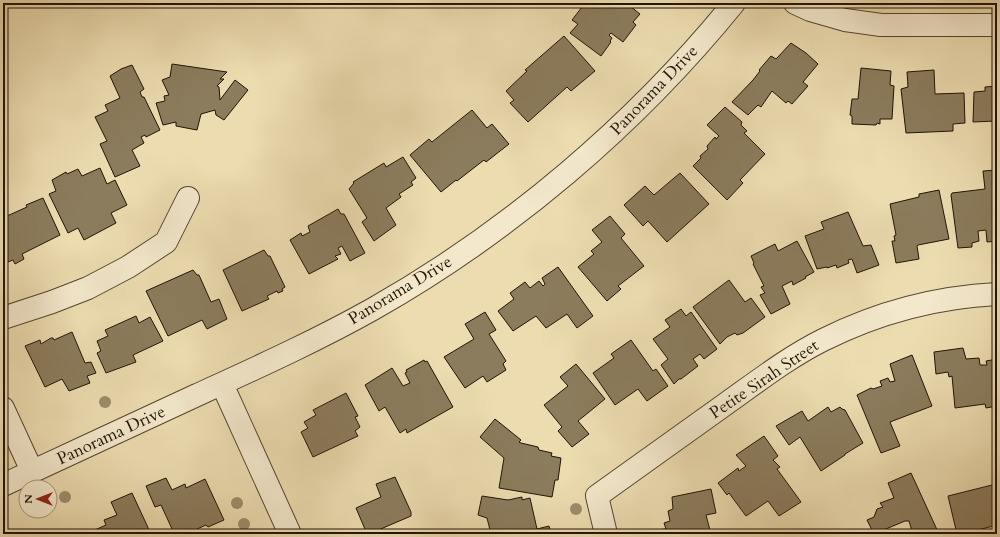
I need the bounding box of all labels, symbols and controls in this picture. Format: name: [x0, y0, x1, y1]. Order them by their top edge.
street label: Panorama Drive: [605, 40, 703, 140]
street label: Panorama Drive: [344, 250, 456, 330]
street label: Petite Sirah Street: [705, 334, 824, 424]
street label: Panorama Drive: [53, 400, 169, 470]
north arrow: [18, 479, 58, 519]
text: N: [21, 494, 36, 504]

